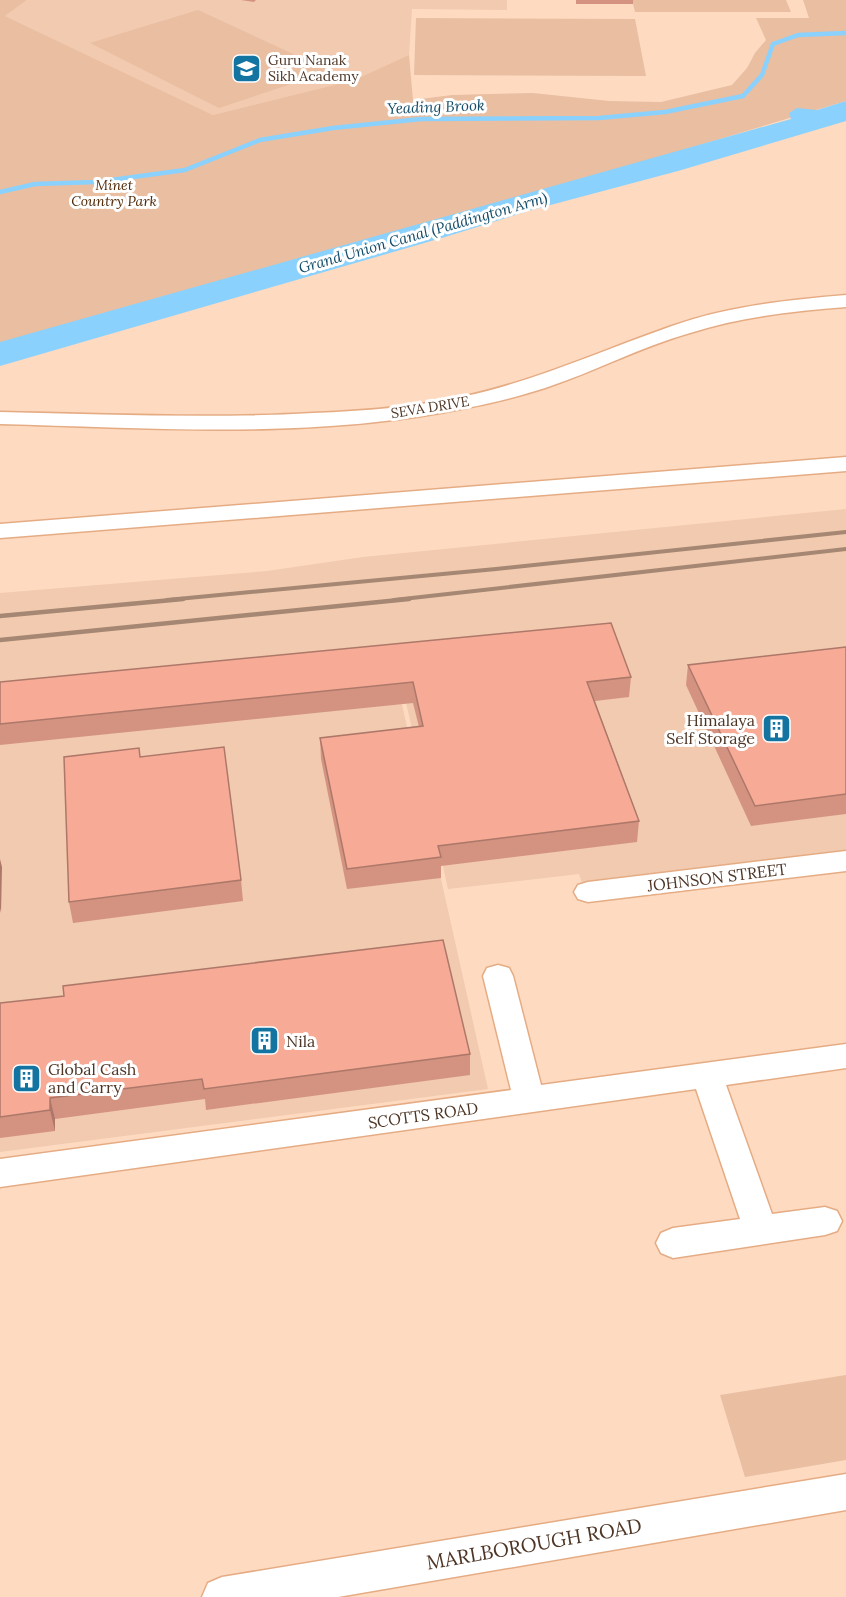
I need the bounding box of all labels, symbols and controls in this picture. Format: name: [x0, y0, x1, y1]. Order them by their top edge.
place label: Guru Nanak Sikh Academy: [268, 51, 359, 85]
school or university icon: Guru Nanak Sikh Academy: [231, 52, 263, 84]
water label: Yeading Brook: [387, 95, 485, 118]
park label: Minet Country Park: [71, 176, 157, 210]
water label: Grand Union Canal (Paddington Arm): [296, 188, 550, 278]
street label: SEVA DRIVE: [389, 392, 471, 422]
place label: Himalaya Self Storage: [666, 710, 755, 748]
building icon: Himalaya Self Storage: [760, 713, 792, 745]
street label: JOHNSON STREET: [645, 859, 788, 896]
building icon: Nila: [249, 1025, 281, 1057]
place label: Nila: [286, 1031, 315, 1051]
place label: Global Cash and Carry: [48, 1059, 137, 1097]
building icon: Global Cash and Carry: [11, 1062, 43, 1094]
street label: SCOTTS ROAD: [367, 1097, 479, 1133]
street label: MARLBOROUGH ROAD: [424, 1512, 643, 1575]

